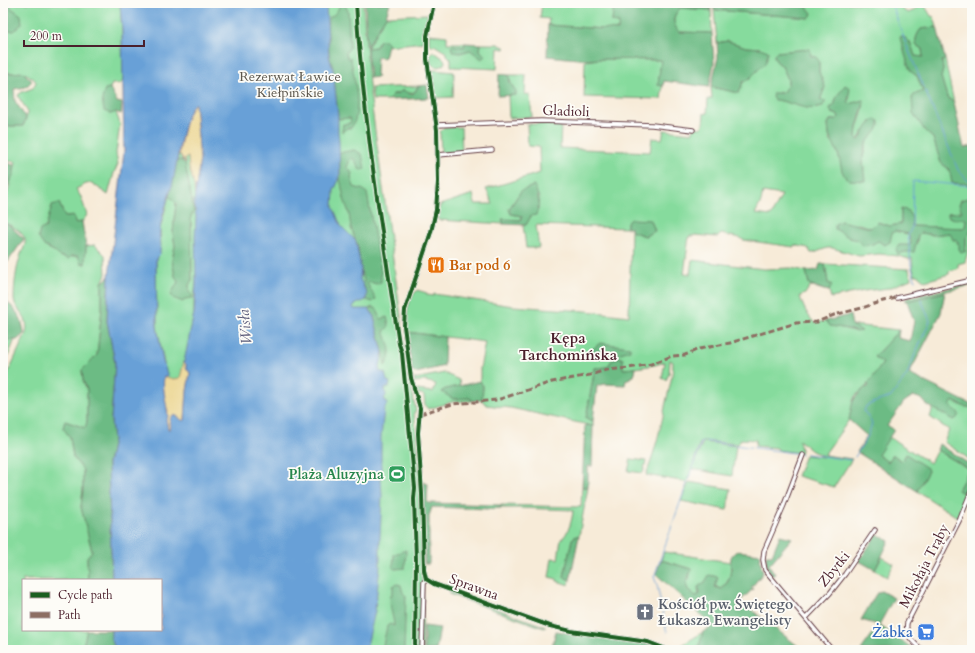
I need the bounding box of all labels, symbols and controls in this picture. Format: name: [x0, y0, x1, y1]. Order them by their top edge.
scale bar: [24, 22, 144, 48]
text: 200 m: [30, 28, 63, 44]
park label: Rezerwat Ławice Kiełpińskie: [239, 67, 341, 102]
street label: Gladioli: [542, 101, 590, 121]
restaurant icon: Bar pod 6: [426, 255, 446, 275]
place label: Bar pod 6: [449, 256, 511, 275]
water label: Wisła: [233, 308, 256, 345]
district label: Kępa Tarchomińska: [519, 328, 618, 365]
sports icon: Plaża Aluzyjna: [387, 464, 407, 484]
place label: Plaża Aluzyjna: [288, 465, 384, 484]
street label: Mikołaja Trąby: [895, 520, 954, 611]
street label: Zbytki: [814, 547, 854, 591]
street label: Sprawna: [447, 569, 501, 605]
legend: [22, 579, 162, 631]
text: Cycle path: [58, 587, 113, 603]
place label: Kościół pw. Świętego Łukasza Ewangelisty: [658, 594, 793, 630]
church icon: Kościół pw. Świętego Łukasza Ewangelisty: [635, 602, 655, 622]
text: Path: [58, 607, 81, 623]
place label: Żabka: [872, 622, 913, 642]
supermarket icon: Żabka: [916, 622, 936, 642]

